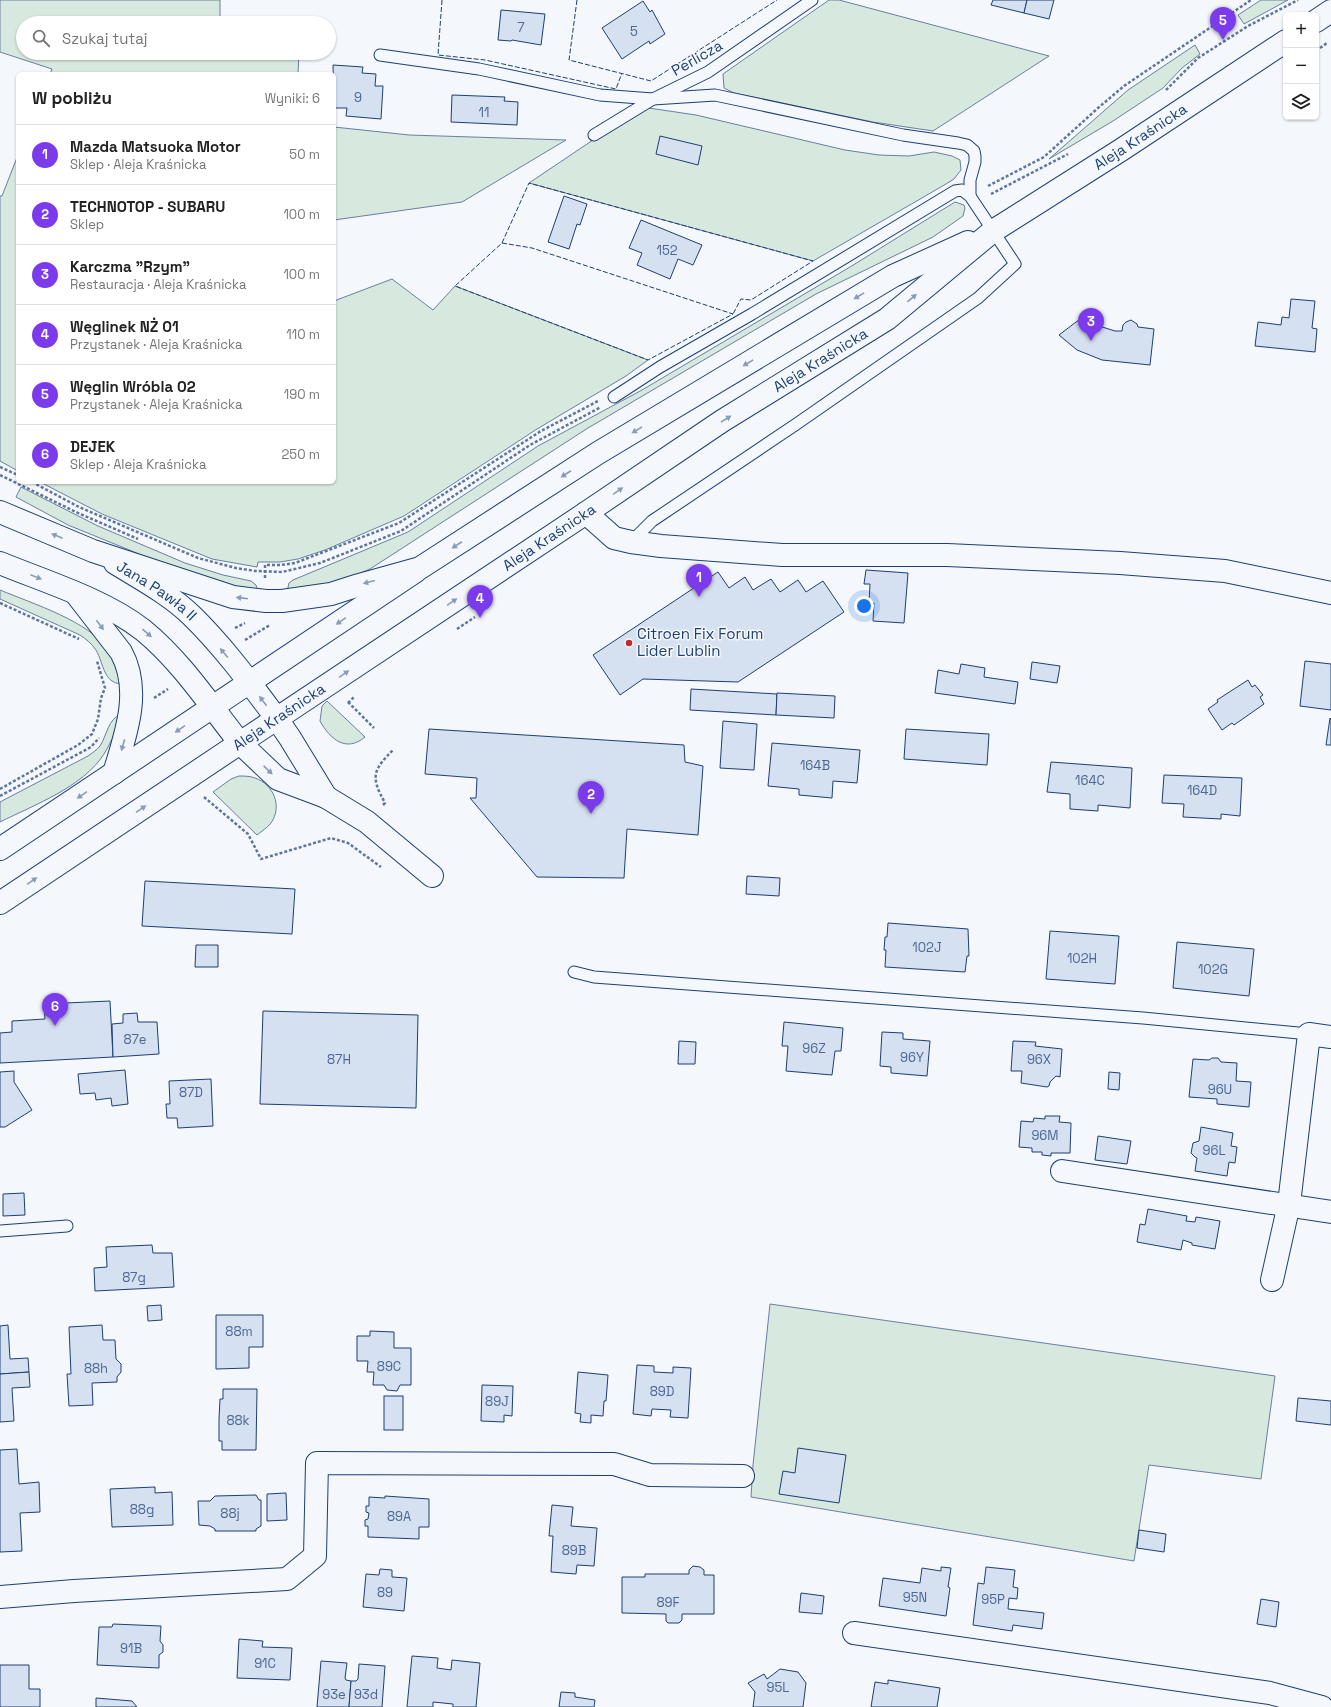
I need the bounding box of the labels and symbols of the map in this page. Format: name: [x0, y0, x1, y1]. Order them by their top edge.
pin: 5: [1210, 7, 1236, 40]
house number: 7: [517, 19, 525, 36]
house number: 5: [630, 23, 638, 40]
street label: Perlicza: [668, 35, 726, 80]
house number: 9: [354, 89, 362, 106]
street label: Aleja Kraśnicka: [1090, 99, 1191, 174]
house number: 11: [479, 104, 489, 121]
house number: 152: [657, 242, 678, 259]
one-way arrow: [853, 292, 865, 299]
one-way arrow: [907, 294, 918, 302]
pin: 3: [1078, 308, 1104, 341]
street label: Aleja Kraśnicka: [769, 323, 871, 396]
one-way arrow: [742, 359, 754, 366]
one-way arrow: [720, 415, 731, 422]
one-way arrow: [631, 426, 642, 434]
one-way arrow: [561, 470, 571, 478]
one-way arrow: [613, 487, 623, 495]
street label: Aleja Kraśnicka: [499, 499, 599, 575]
one-way arrow: [51, 532, 63, 538]
one-way arrow: [451, 541, 462, 548]
street label: Jana Pawła II: [113, 556, 201, 624]
pin: 1: [686, 564, 712, 597]
one-way arrow: [31, 575, 43, 581]
one-way arrow: [363, 579, 375, 585]
pin: 4: [467, 585, 493, 618]
one-way arrow: [236, 595, 248, 601]
your location: [854, 596, 874, 616]
one-way arrow: [447, 598, 457, 606]
one-way arrow: [336, 617, 346, 625]
one-way arrow: [96, 620, 104, 630]
place label: Citroen Fix Forum Lider Lublin: [637, 624, 763, 660]
one-way arrow: [141, 629, 152, 638]
marker: Citroen Fix Forum Lider Lublin: [624, 638, 634, 648]
one-way arrow: [220, 647, 229, 658]
one-way arrow: [339, 670, 349, 678]
street label: Aleja Kraśnicka: [229, 678, 329, 755]
one-way arrow: [259, 695, 267, 706]
one-way arrow: [174, 725, 185, 733]
one-way arrow: [120, 739, 126, 751]
house number: 164B: [800, 757, 830, 774]
one-way arrow: [263, 765, 273, 774]
house number: 164C: [1075, 772, 1105, 789]
pin: 2: [578, 781, 604, 814]
house number: 164D: [1187, 782, 1217, 799]
one-way arrow: [77, 791, 87, 799]
one-way arrow: [135, 805, 146, 813]
one-way arrow: [27, 878, 38, 885]
house number: 102J: [912, 939, 942, 956]
house number: 102H: [1067, 950, 1097, 967]
house number: 102G: [1198, 961, 1228, 978]
pin: 6: [42, 993, 68, 1026]
house number: 87e: [124, 1031, 146, 1048]
house number: 96Z: [802, 1040, 826, 1057]
house number: 96Y: [900, 1049, 924, 1066]
house number: 87H: [327, 1051, 351, 1068]
house number: 96X: [1027, 1051, 1051, 1068]
house number: 96U: [1208, 1081, 1232, 1098]
house number: 87D: [179, 1084, 203, 1101]
house number: 96M: [1031, 1127, 1059, 1144]
house number: 96L: [1202, 1142, 1226, 1159]
house number: 87g: [122, 1269, 146, 1286]
house number: 88m: [225, 1323, 253, 1340]
house number: 89C: [377, 1358, 401, 1375]
house number: 88h: [84, 1360, 108, 1377]
house number: 89D: [650, 1383, 674, 1400]
house number: 89J: [485, 1393, 509, 1410]
house number: 88k: [226, 1412, 250, 1429]
house number: 88g: [130, 1501, 154, 1518]
house number: 88j: [220, 1505, 240, 1522]
house number: 89A: [387, 1508, 411, 1525]
house number: 89B: [562, 1542, 586, 1559]
house number: 89: [377, 1584, 393, 1601]
house number: 95N: [903, 1589, 927, 1606]
house number: 95P: [981, 1591, 1005, 1608]
house number: 89F: [656, 1594, 680, 1611]
house number: 91B: [120, 1640, 142, 1657]
house number: 91C: [254, 1655, 276, 1672]
house number: 95L: [767, 1679, 789, 1696]
house number: 93e: [322, 1686, 346, 1703]
house number: 93d: [354, 1686, 378, 1703]

